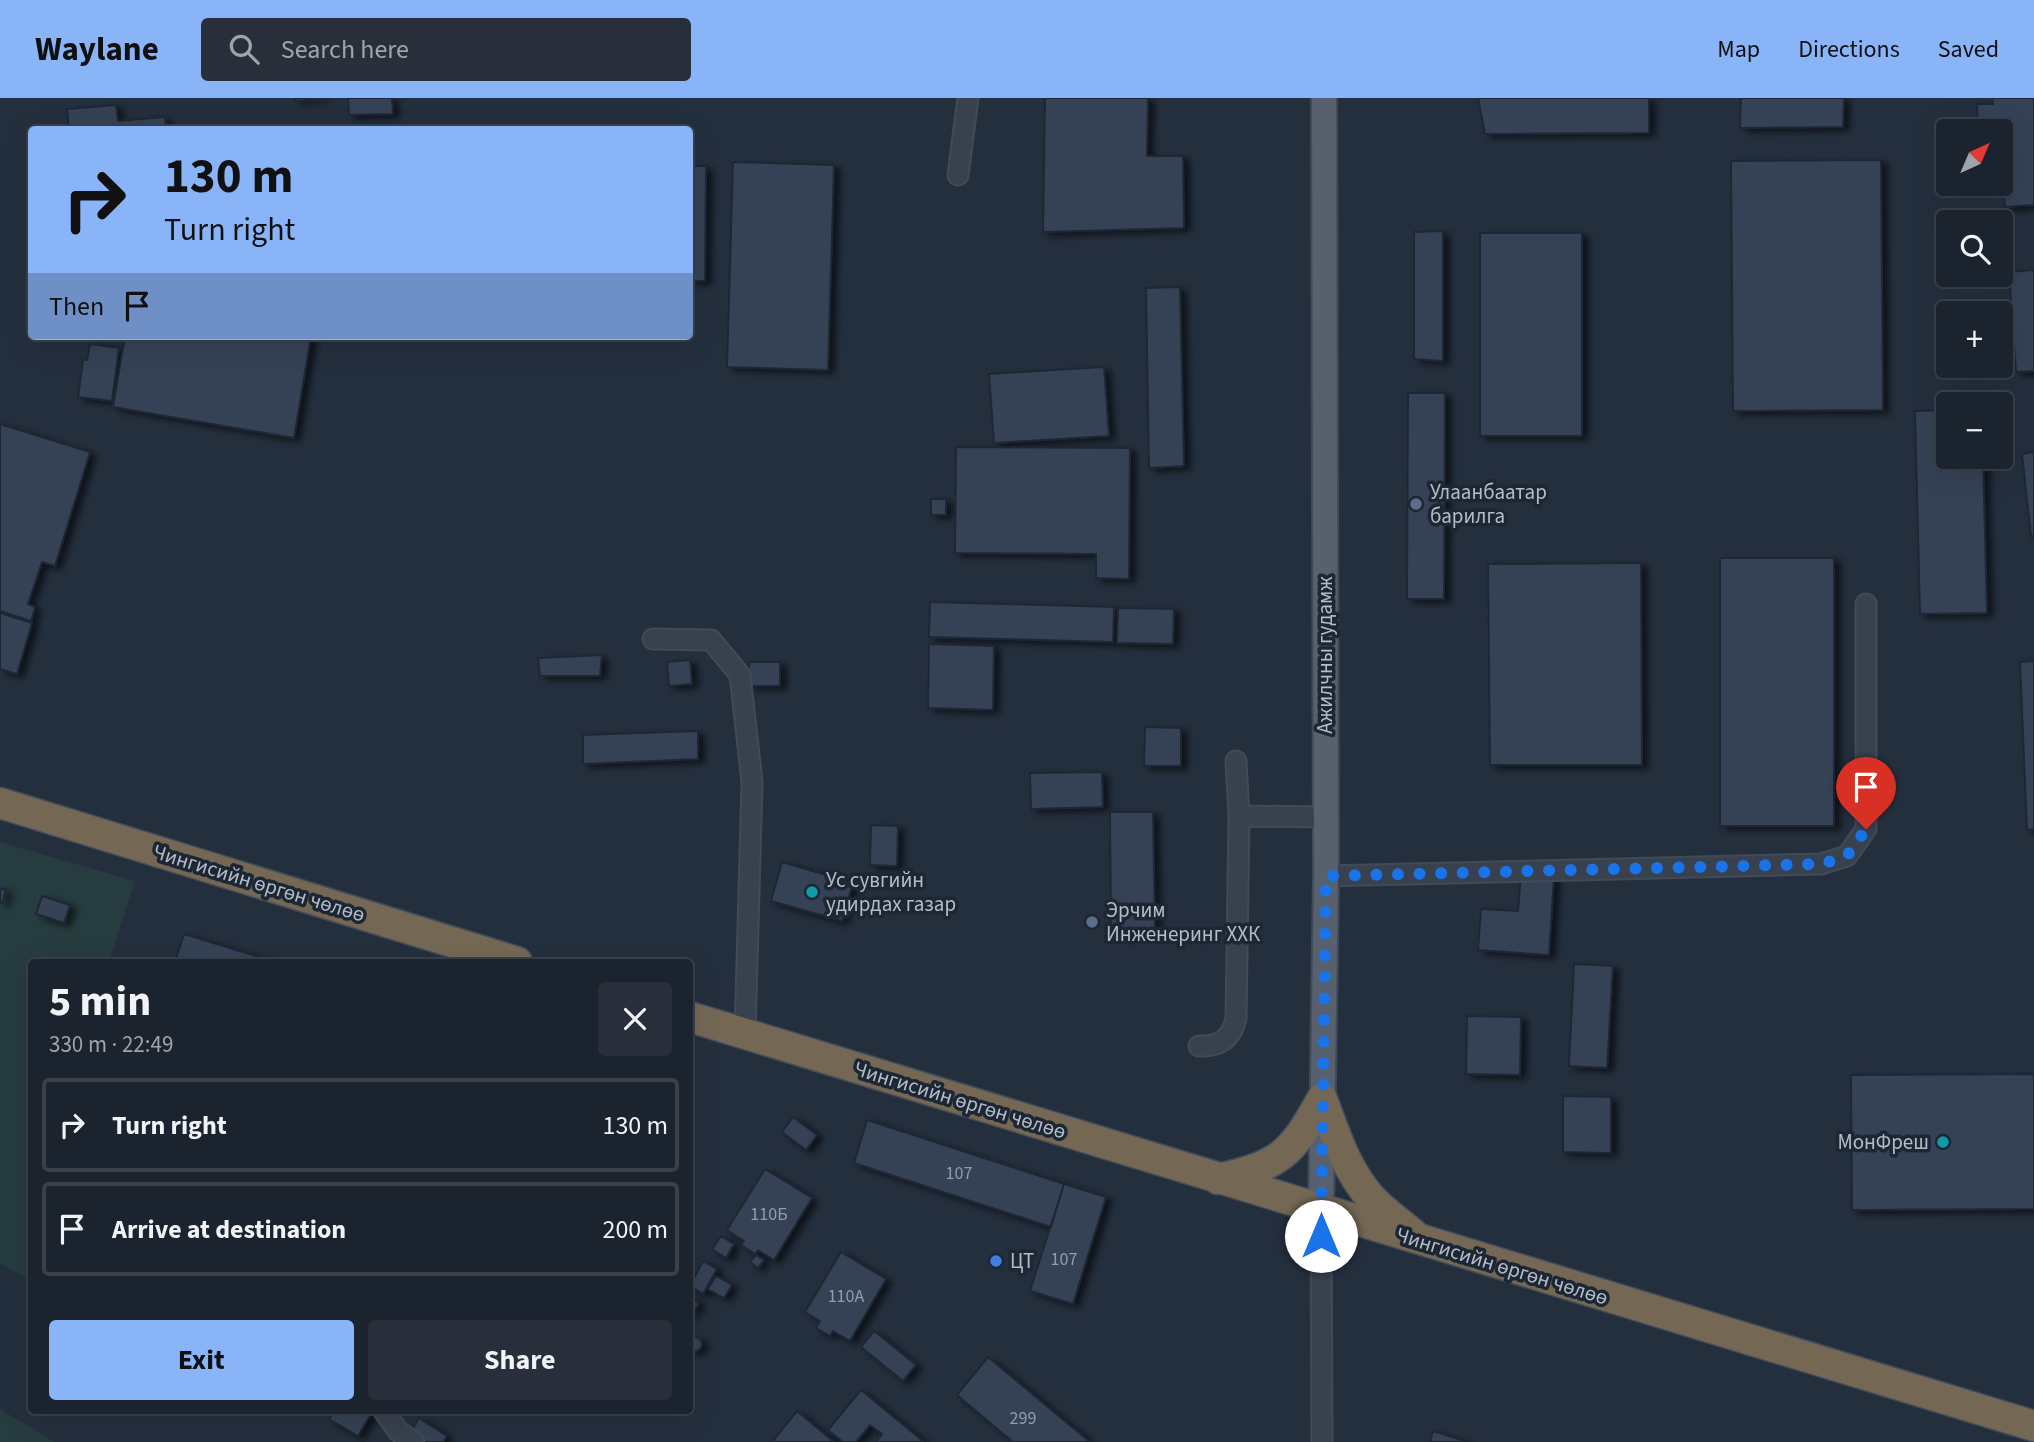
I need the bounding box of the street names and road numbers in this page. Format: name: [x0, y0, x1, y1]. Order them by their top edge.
street label: Ажилчны гудамж: [1310, 576, 1340, 734]
street label: Чингисийн өргөн чөлөө: [149, 836, 369, 930]
street label: Чингисийн өргөн чөлөө: [850, 1053, 1070, 1147]
street label: Чингисийн өргөн чөлөө: [1392, 1219, 1612, 1313]

